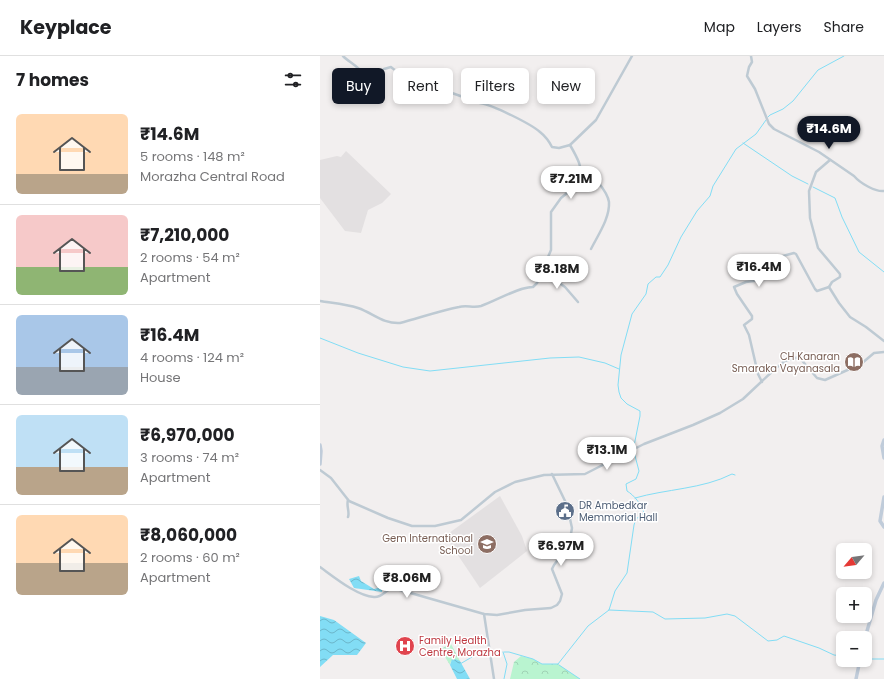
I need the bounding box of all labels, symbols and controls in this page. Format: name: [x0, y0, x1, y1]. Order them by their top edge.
text: Keyplace: [20, 14, 112, 41]
text: Map: [704, 17, 735, 37]
text: Layers: [757, 17, 801, 37]
text: Share: [823, 17, 864, 37]
text: 7 homes: [16, 68, 89, 92]
chip: Buy: [332, 68, 385, 104]
chip: Rent: [393, 68, 453, 104]
chip: Filters: [461, 68, 529, 104]
chip: New: [537, 68, 595, 104]
icon: filters: [282, 69, 304, 91]
pin: ₹14.6M: [796, 116, 862, 150]
text: ₹14.6M: [806, 119, 852, 138]
text: ₹14.6M: [140, 122, 199, 146]
icon: home: [48, 130, 96, 178]
text: 5 rooms · 148 m²: [140, 147, 245, 166]
pin: ₹7.21M: [538, 166, 604, 200]
text: Morazha Central Road: [140, 167, 285, 186]
text: ₹7.21M: [550, 169, 592, 188]
text: ₹7,210,000: [140, 223, 229, 247]
icon: home: [48, 231, 96, 279]
text: 2 rooms · 54 m²: [140, 248, 240, 267]
pin: ₹16.4M: [726, 254, 792, 288]
pin: ₹8.18M: [524, 256, 590, 290]
text: ₹16.4M: [736, 257, 782, 276]
text: ₹8.18M: [534, 259, 580, 278]
text: Apartment: [140, 268, 210, 287]
text: ₹16.4M: [140, 323, 199, 347]
icon: home: [48, 331, 96, 379]
text: 4 rooms · 124 m²: [140, 348, 244, 367]
place label: CH Kanaran Smaraka Vayanasala: [732, 349, 840, 376]
library icon: CH Kanaran Smaraka Vayanasala: [843, 351, 865, 373]
text: House: [140, 368, 180, 387]
text: ₹6,970,000: [140, 423, 235, 447]
icon: home: [48, 431, 96, 479]
pin: ₹13.1M: [574, 437, 640, 471]
text: ₹13.1M: [586, 440, 628, 459]
text: 3 rooms · 74 m²: [140, 448, 239, 467]
text: Apartment: [140, 468, 210, 487]
place label: DR Ambedkar Memmorial Hall: [579, 498, 658, 525]
public building icon: DR Ambedkar Memmorial Hall: [554, 500, 576, 522]
text: ₹8,060,000: [140, 523, 237, 547]
icon: home: [48, 531, 96, 579]
place label: Gem International School: [382, 531, 473, 558]
school or university icon: Gem International School: [476, 533, 498, 555]
pin: ₹6.97M: [528, 533, 594, 567]
text: ₹6.97M: [538, 536, 584, 555]
north arrow: [836, 543, 872, 579]
map controls: [836, 543, 872, 667]
text: 2 rooms · 60 m²: [140, 548, 240, 567]
pin: ₹8.06M: [374, 565, 440, 599]
text: Apartment: [140, 568, 210, 587]
text: ₹8.06M: [383, 568, 431, 587]
button: +: [836, 587, 872, 623]
button: −: [836, 631, 872, 667]
place label: Family Health Centre, Morazha: [419, 633, 501, 660]
hospital icon: Family Health Centre, Morazha: [394, 635, 416, 657]

